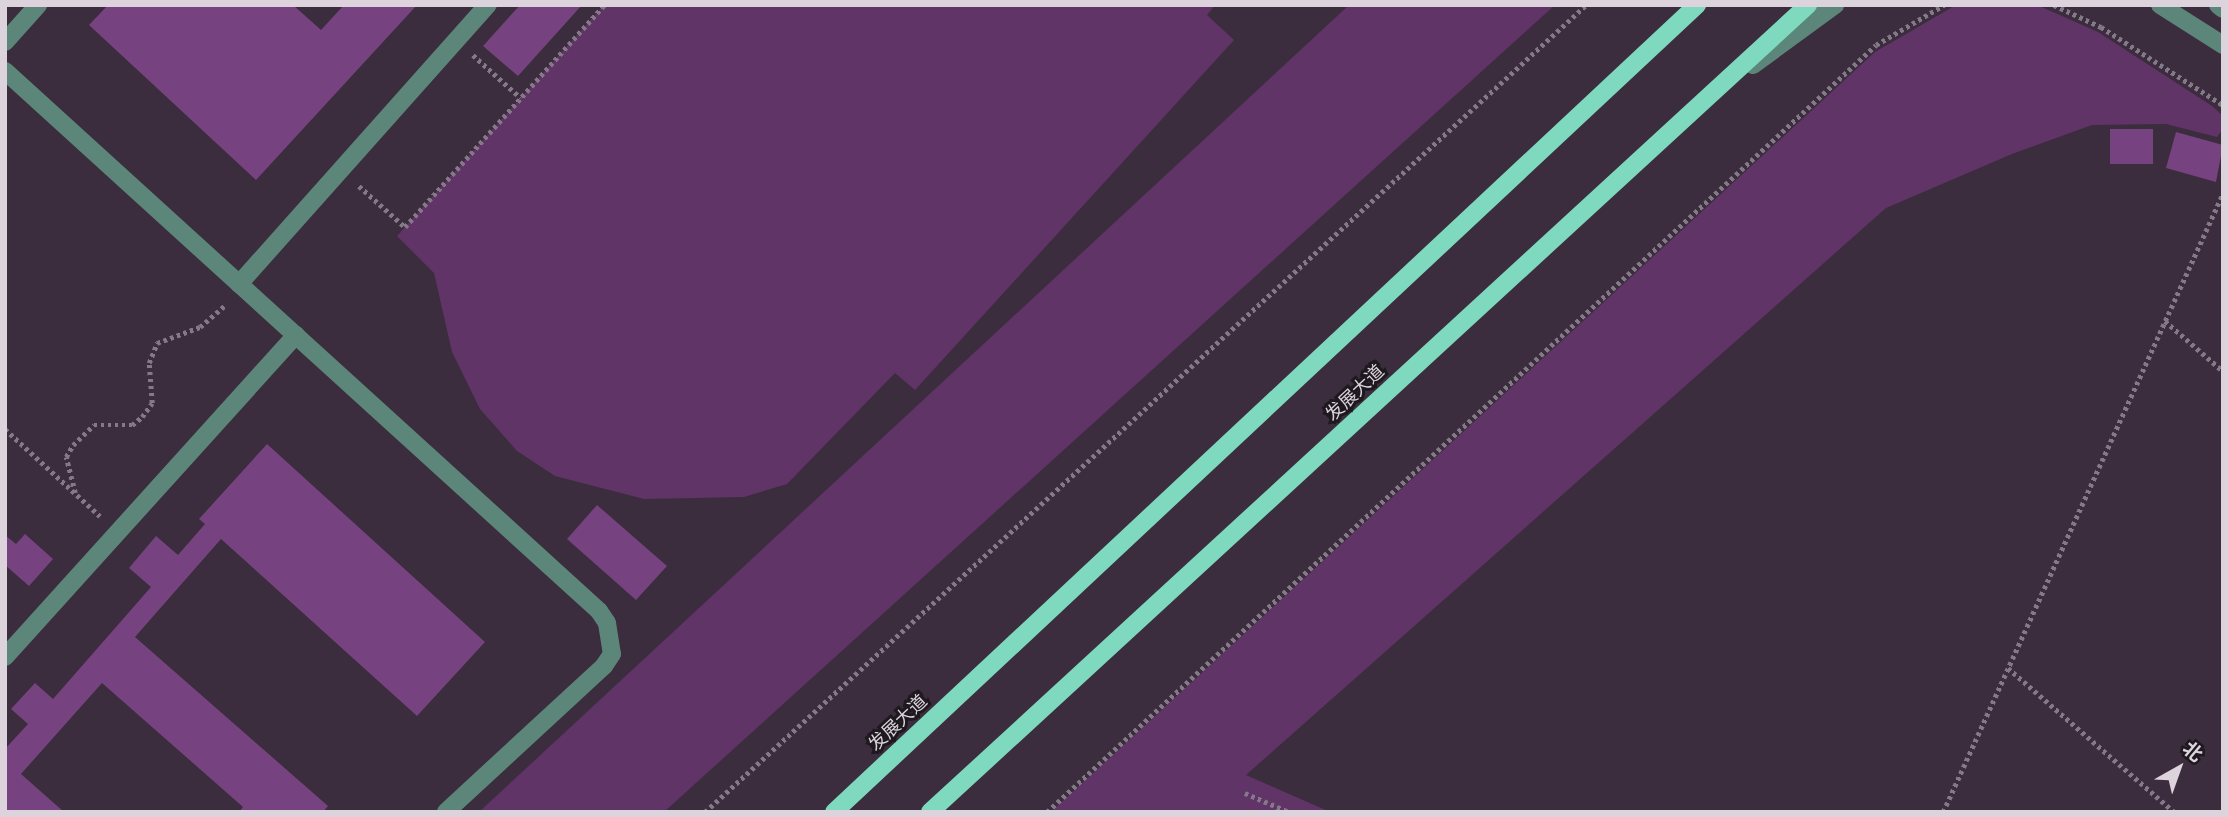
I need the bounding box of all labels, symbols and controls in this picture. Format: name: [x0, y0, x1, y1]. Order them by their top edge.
street label: 发展大道: [1321, 361, 1389, 425]
street label: 发展大道: [864, 691, 932, 755]
north arrow: [2144, 733, 2214, 803]
text: 北: [2178, 737, 2207, 766]

